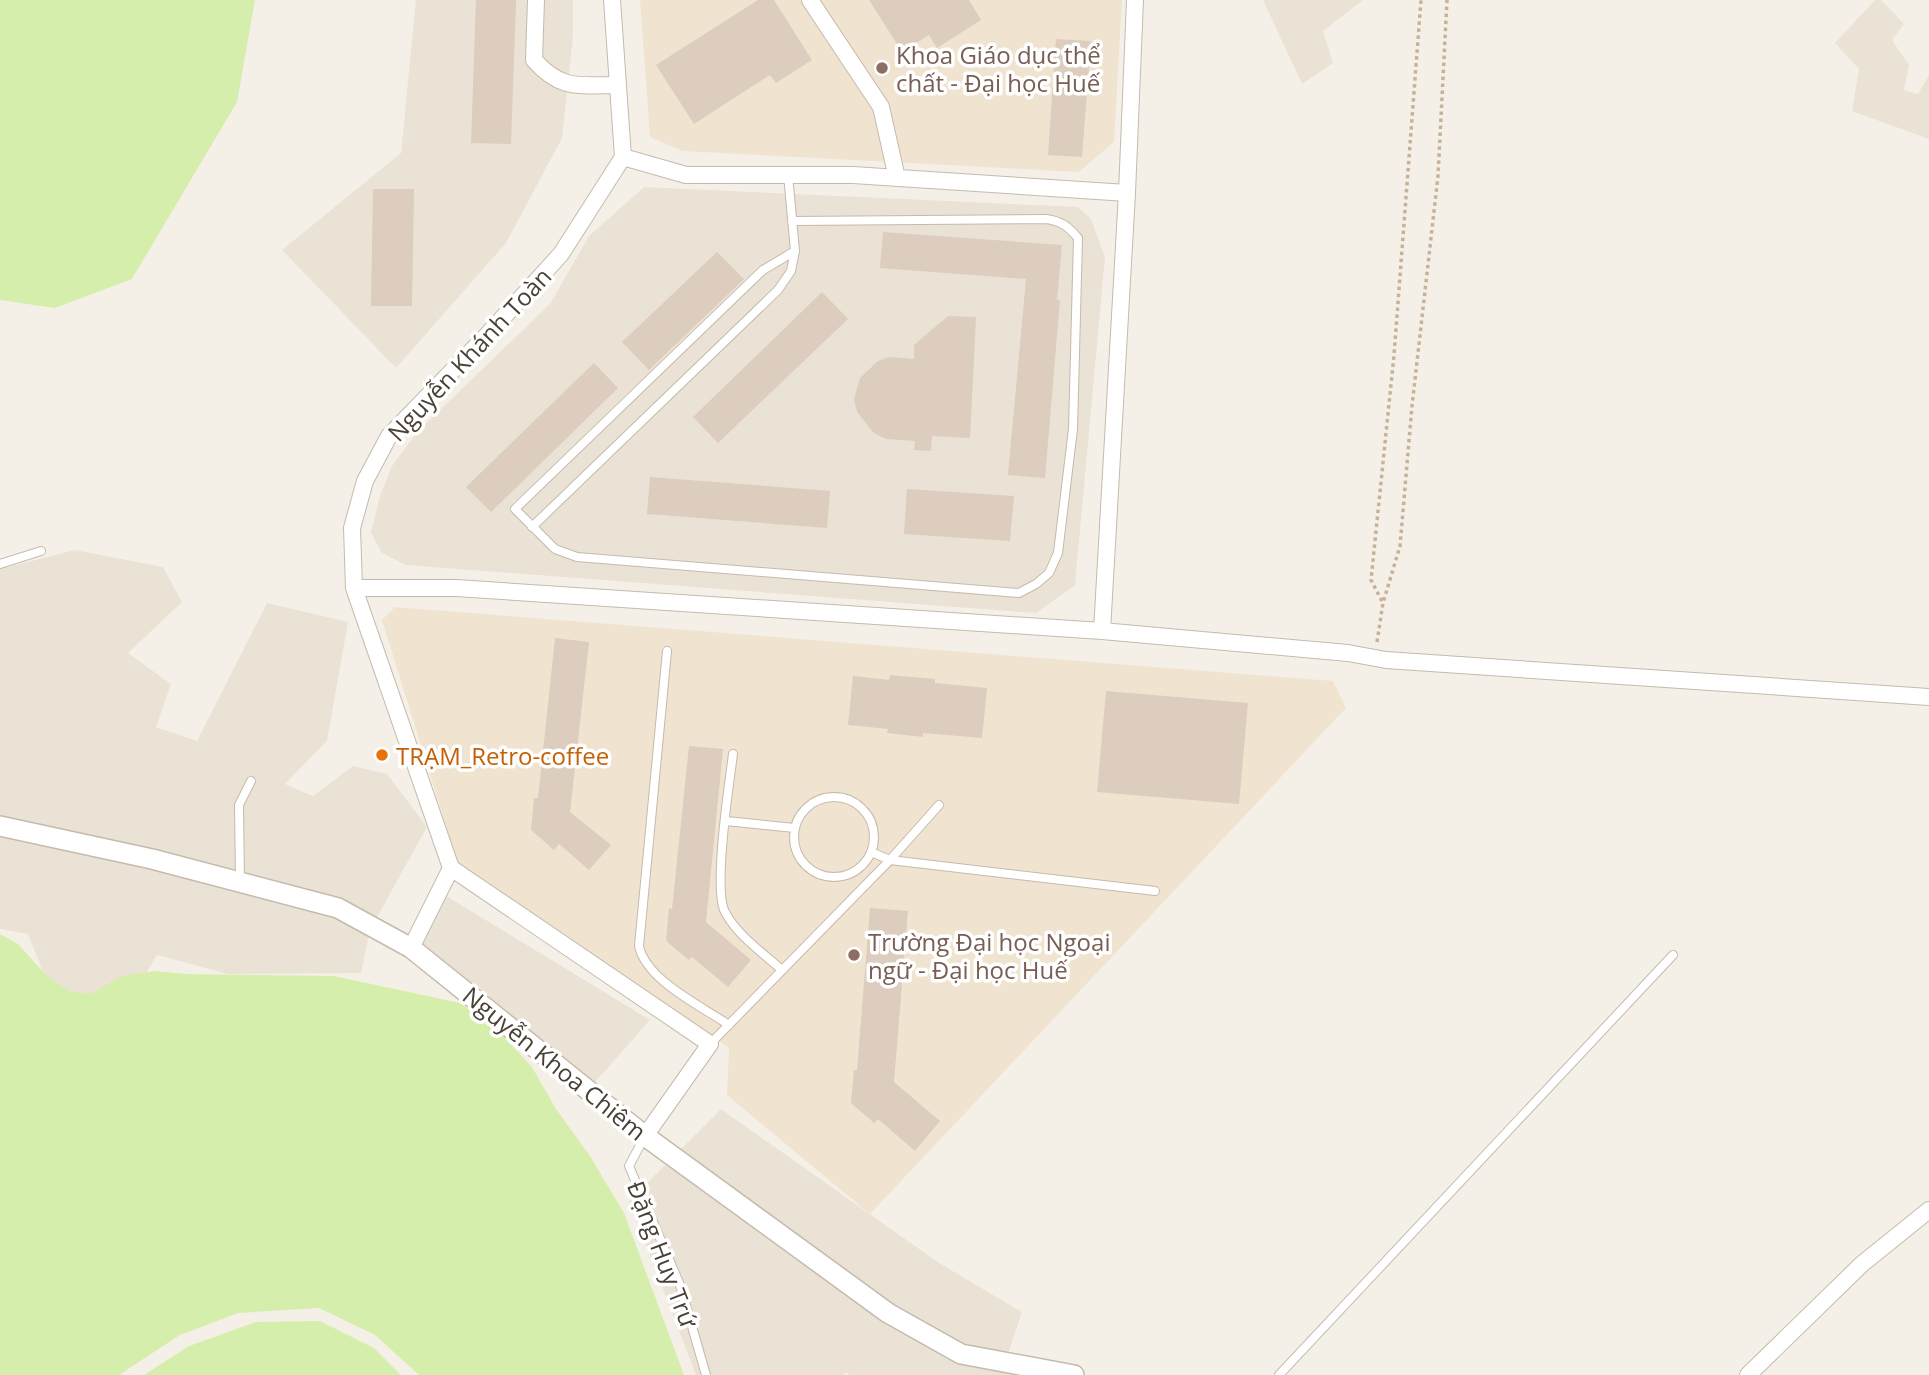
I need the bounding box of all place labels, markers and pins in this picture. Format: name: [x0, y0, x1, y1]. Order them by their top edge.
place label: Khoa Giáo dục thể chất - Đại học Huế: [896, 38, 1101, 99]
marker: Khoa Giáo dục thể chất - Đại học Huế: [874, 60, 890, 76]
place label: TRẠM_Retro-coffee: [396, 739, 609, 772]
marker: TRẠM_Retro-coffee: [374, 747, 390, 763]
place label: Trường Đại học Ngoại ngữ - Đại học Huế: [868, 925, 1110, 986]
marker: Trường Đại học Ngoại ngữ - Đại học Huế: [846, 947, 862, 963]

